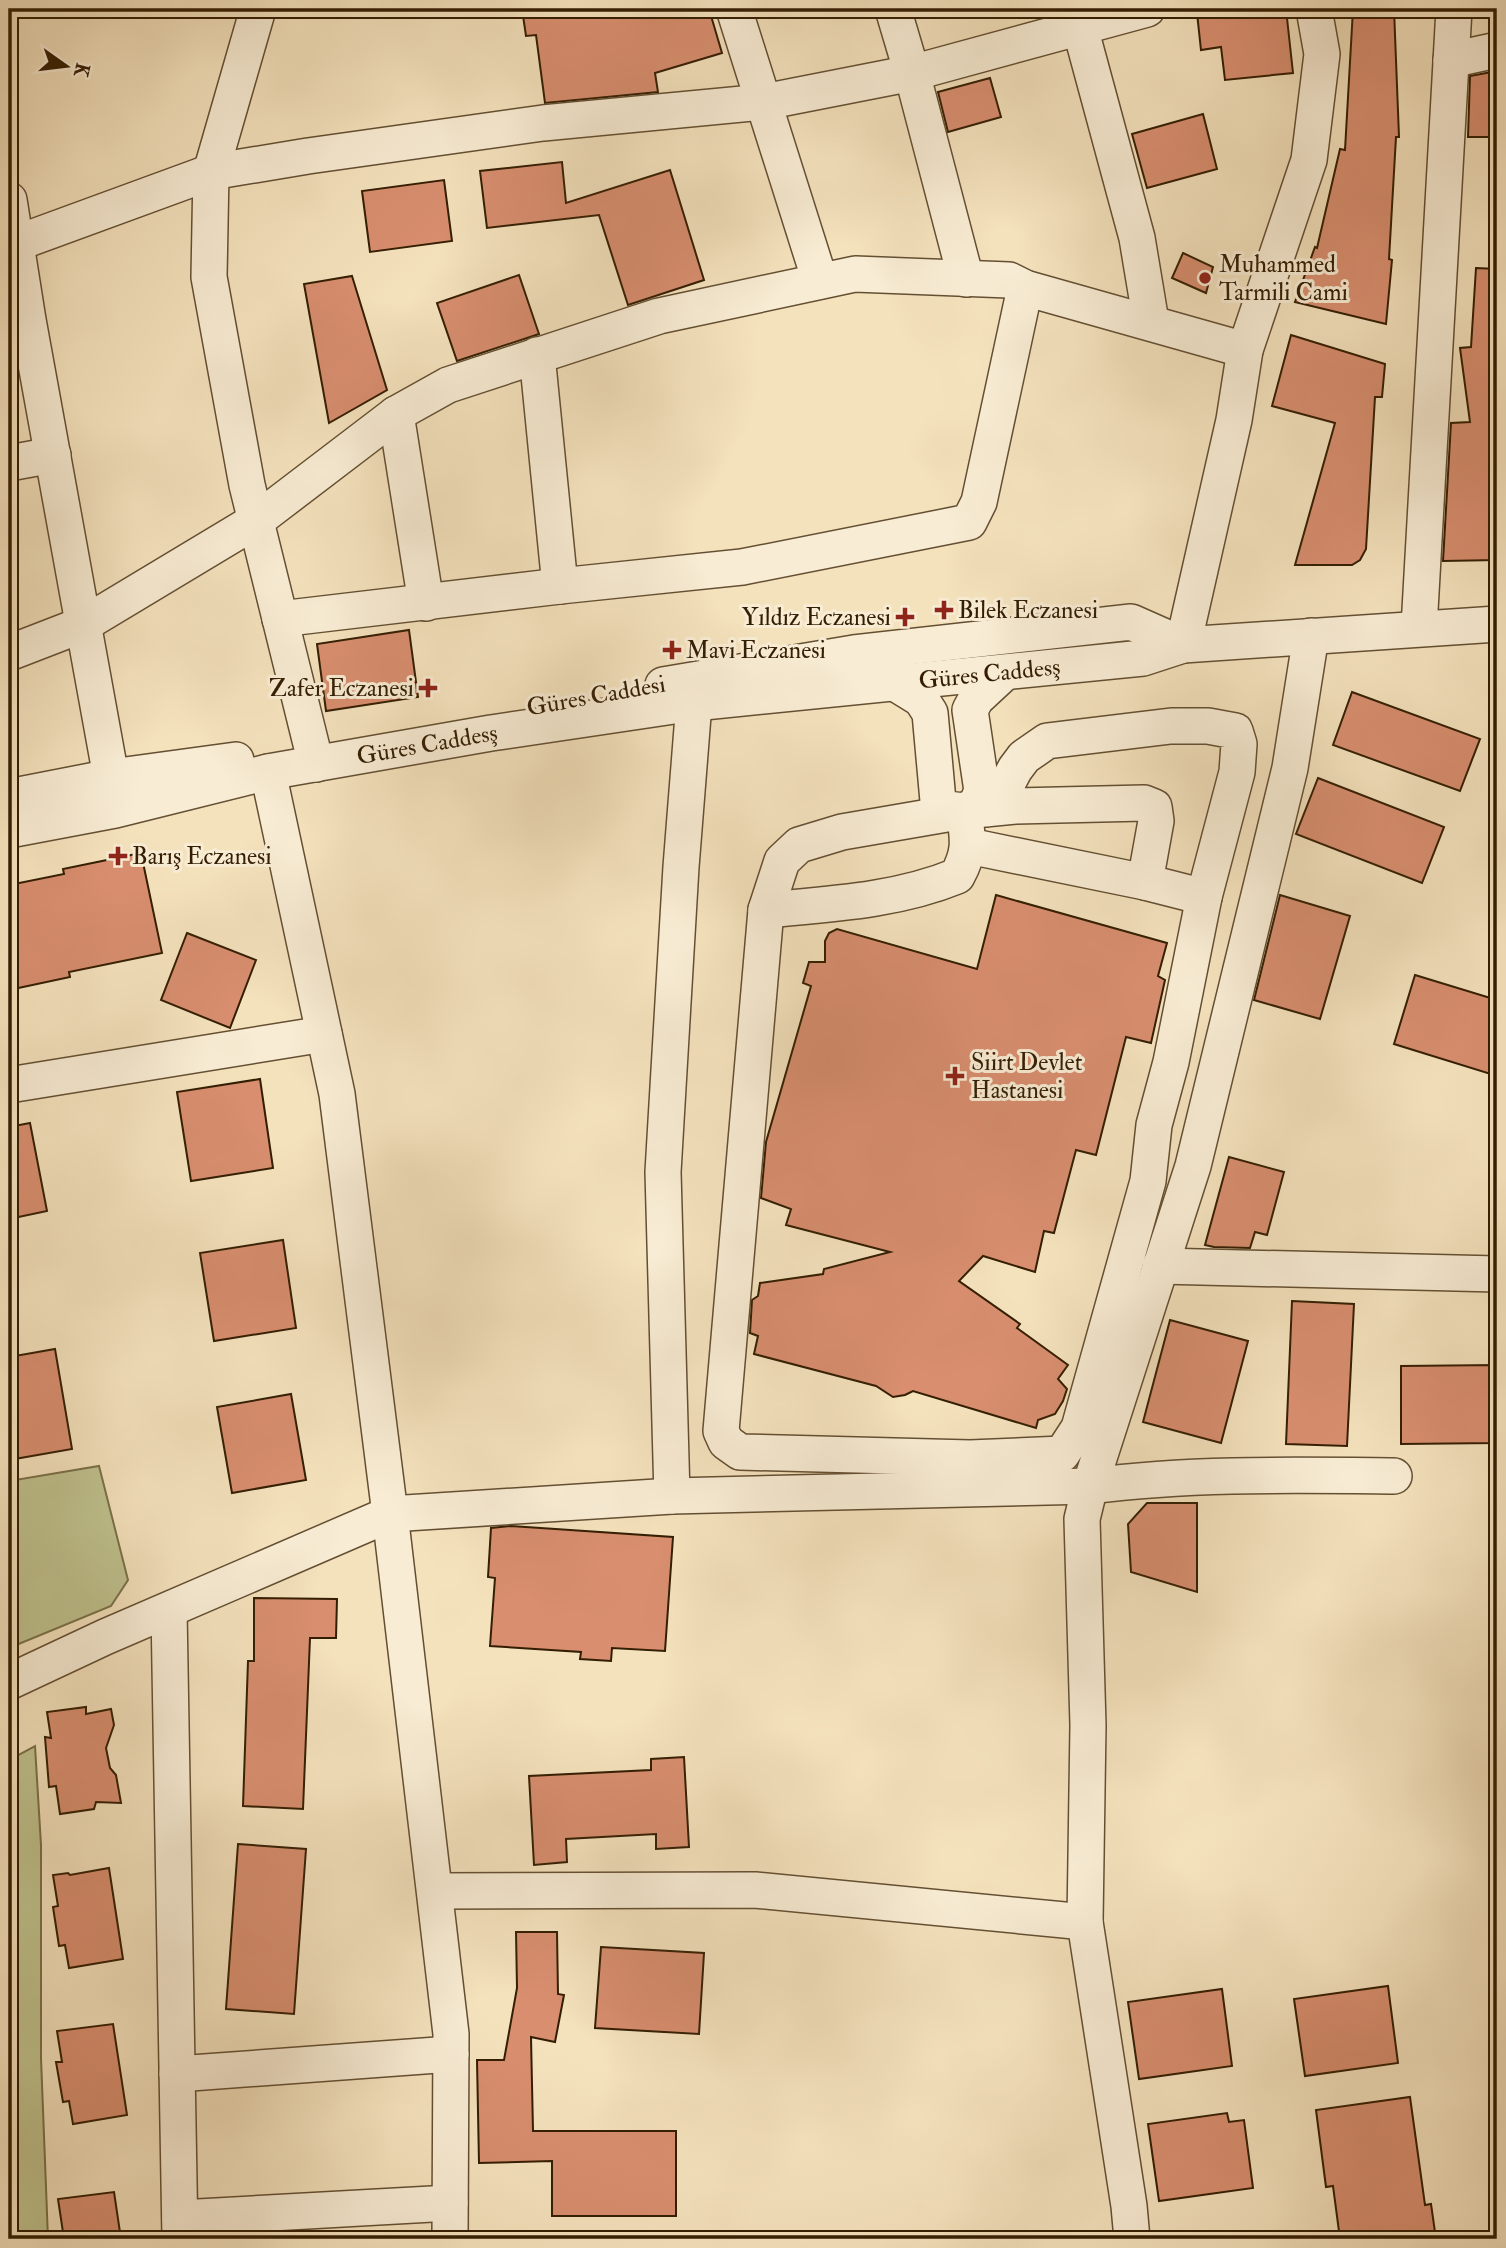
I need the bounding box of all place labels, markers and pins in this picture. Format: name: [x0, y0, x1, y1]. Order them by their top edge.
place label: Muhammed Tarmili Cami: [1219, 249, 1348, 308]
marker: Muhammed Tarmili Cami: [1197, 270, 1213, 286]
place label: Bilek Eczanesi: [958, 595, 1098, 626]
place label: Yıldız Eczanesi: [742, 602, 891, 633]
marker: Bilek Eczanesi: [936, 602, 952, 618]
marker: Yıldız Eczanesi: [897, 609, 913, 625]
place label: Mavi Eczanesi: [686, 635, 826, 666]
marker: Mavi Eczanesi: [664, 642, 680, 658]
place label: Zafer Eczanesi: [269, 673, 414, 704]
marker: Zafer Eczanesi: [420, 680, 436, 696]
place label: Barış Eczanesi: [132, 841, 272, 872]
marker: Barış Eczanesi: [110, 848, 126, 864]
place label: Siirt Devlet Hastanesi: [971, 1047, 1083, 1106]
marker: Siirt Devlet Hastanesi: [945, 1066, 965, 1086]

